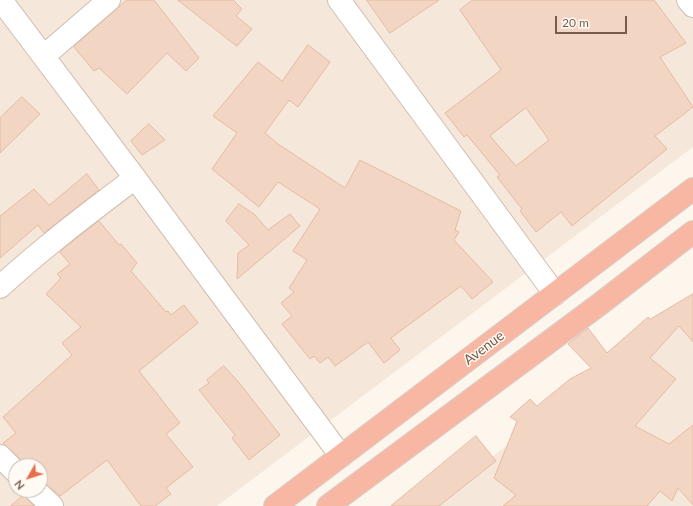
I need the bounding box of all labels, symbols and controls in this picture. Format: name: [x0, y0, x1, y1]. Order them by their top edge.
scale bar: [557, 8, 629, 34]
text: 20 m: [562, 15, 589, 30]
street label: Avenue: [460, 327, 508, 369]
north arrow: [8, 458, 48, 498]
text: N: [11, 478, 27, 493]

